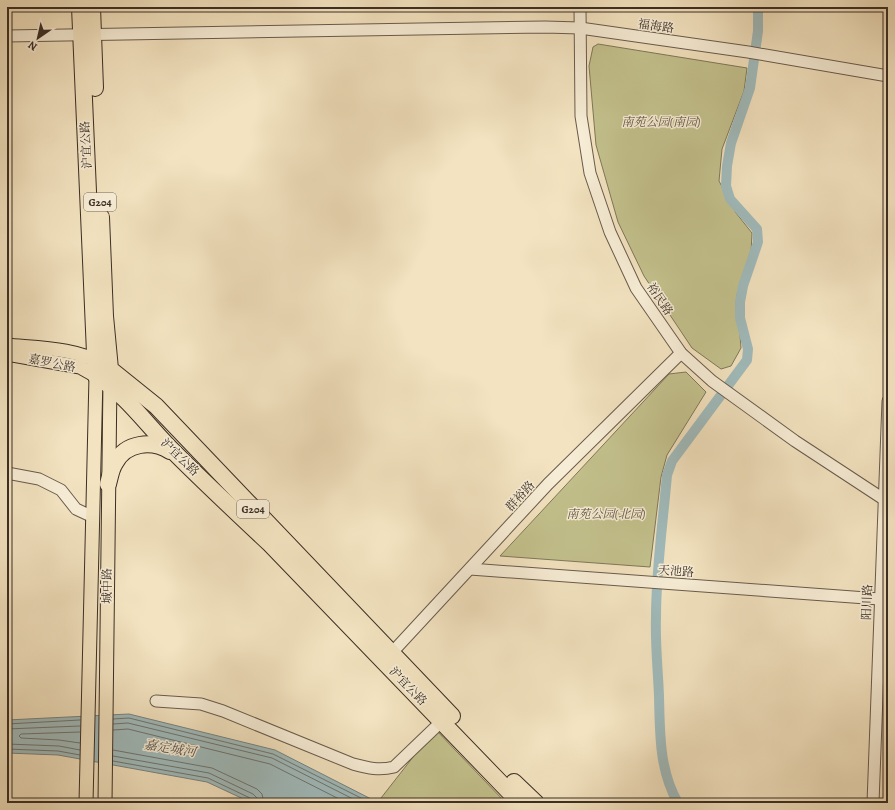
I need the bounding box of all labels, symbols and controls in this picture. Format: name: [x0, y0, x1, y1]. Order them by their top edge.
street label: 福海路: [637, 16, 675, 36]
north arrow: [18, 18, 58, 58]
text: N: [25, 37, 40, 54]
park label: 南苑公园(南园): [621, 114, 701, 130]
street label: 沪宜公路: [77, 121, 95, 169]
road number: G204: [84, 193, 116, 211]
street label: 裕民路: [643, 280, 677, 318]
street label: 嘉罗公路: [27, 351, 77, 375]
street label: 沪宜公路: [157, 435, 203, 479]
street label: 群裕路: [502, 477, 538, 515]
road number: G204: [237, 500, 269, 518]
park label: 南苑公园(北园): [566, 506, 646, 522]
street label: 天池路: [657, 562, 695, 580]
street label: 城中路: [99, 568, 115, 604]
street label: 阳川路: [858, 584, 876, 620]
street label: 沪宜公路: [386, 663, 430, 709]
water label: 嘉定城河: [143, 736, 199, 761]

